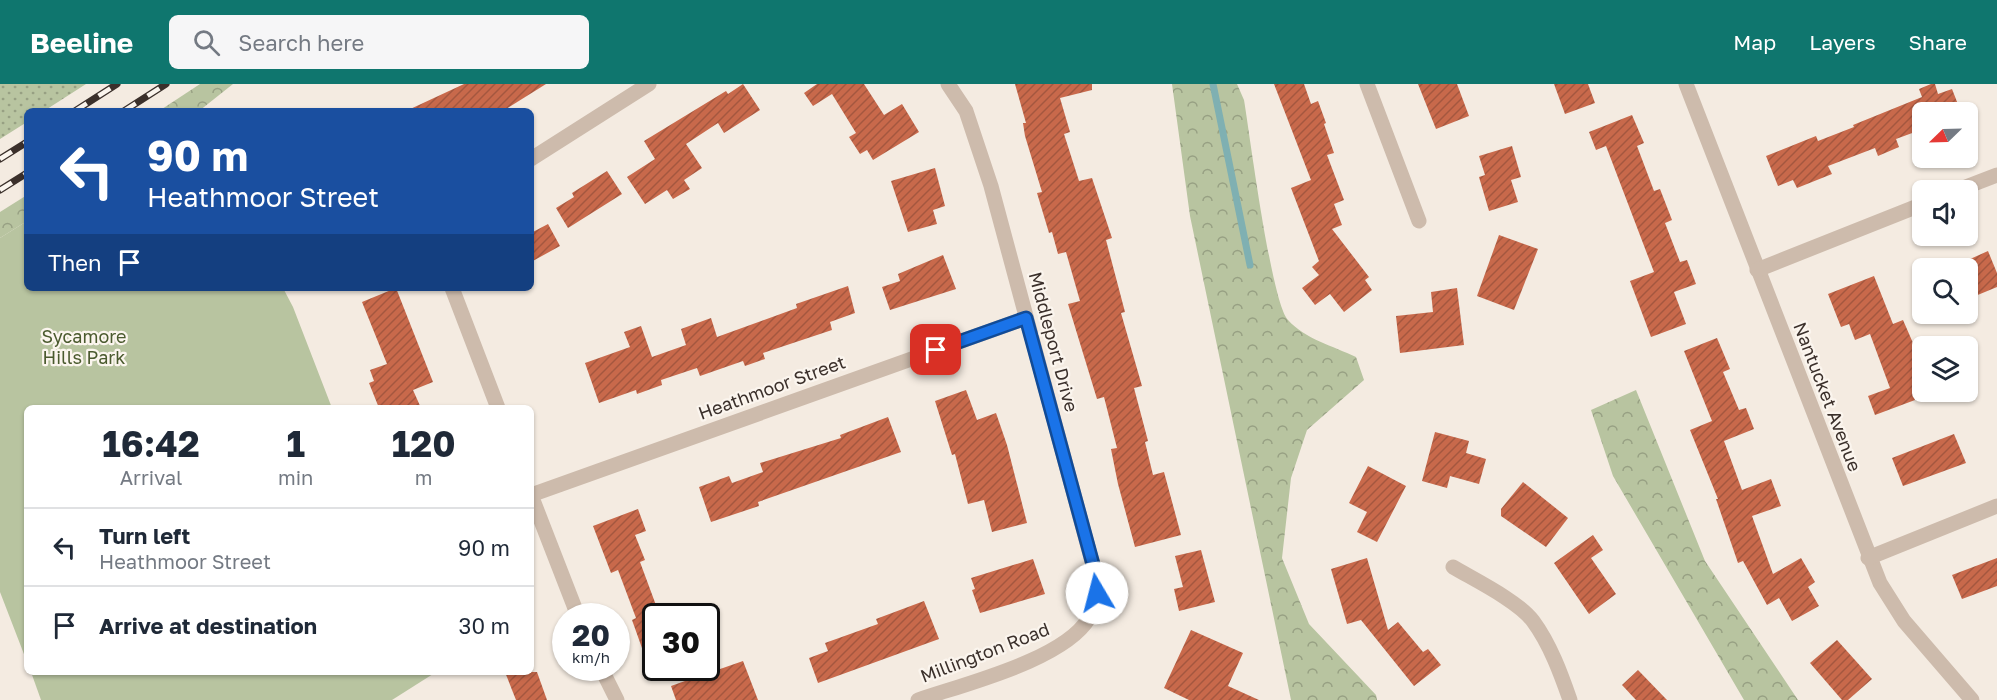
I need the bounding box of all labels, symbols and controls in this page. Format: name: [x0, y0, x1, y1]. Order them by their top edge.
search box: [169, 15, 589, 69]
text: Beeline: [30, 26, 133, 59]
icon: search: [190, 26, 223, 59]
text: Search here: [238, 29, 364, 56]
text: Map: [1733, 29, 1776, 55]
text: Layers: [1809, 29, 1876, 55]
text: Share: [1909, 29, 1967, 55]
north arrow: [1912, 102, 1978, 168]
map controls: [1912, 102, 1978, 402]
text: 90 m: [147, 130, 248, 180]
icon: left: [48, 132, 126, 210]
button: sound: [1912, 180, 1978, 246]
text: Heathmoor Street: [147, 181, 379, 213]
icon: arrive: [113, 246, 146, 279]
text: Then: [48, 249, 101, 276]
button: search: [1912, 258, 1978, 324]
street label: Middleport Drive: [1025, 269, 1083, 414]
street label: Nantucket Avenue: [1789, 319, 1867, 474]
pin: [910, 324, 961, 375]
park label: Sycamore Hills Park: [41, 325, 127, 368]
icon: arrive: [919, 333, 952, 366]
button: layers: [1912, 336, 1978, 402]
street label: Heathmoor Street: [695, 350, 848, 424]
text: 16:42: [102, 422, 200, 465]
text: 1: [286, 422, 305, 465]
text: 120: [392, 422, 456, 465]
text: Arrival: [120, 465, 182, 489]
text: min: [278, 465, 313, 489]
text: m: [415, 465, 433, 489]
text: Turn left: [99, 522, 190, 549]
icon: left: [48, 531, 81, 564]
text: 90 m: [458, 534, 510, 561]
text: Heathmoor Street: [99, 549, 271, 573]
position arrow: [1065, 561, 1129, 625]
speed limit sign: 30: [642, 603, 720, 681]
icon: arrive: [48, 609, 81, 642]
text: Arrive at destination: [99, 612, 317, 639]
text: 30 m: [459, 612, 510, 639]
text: 20: [572, 617, 610, 653]
street label: Millington Road: [917, 617, 1052, 687]
text: km/h: [572, 648, 610, 666]

